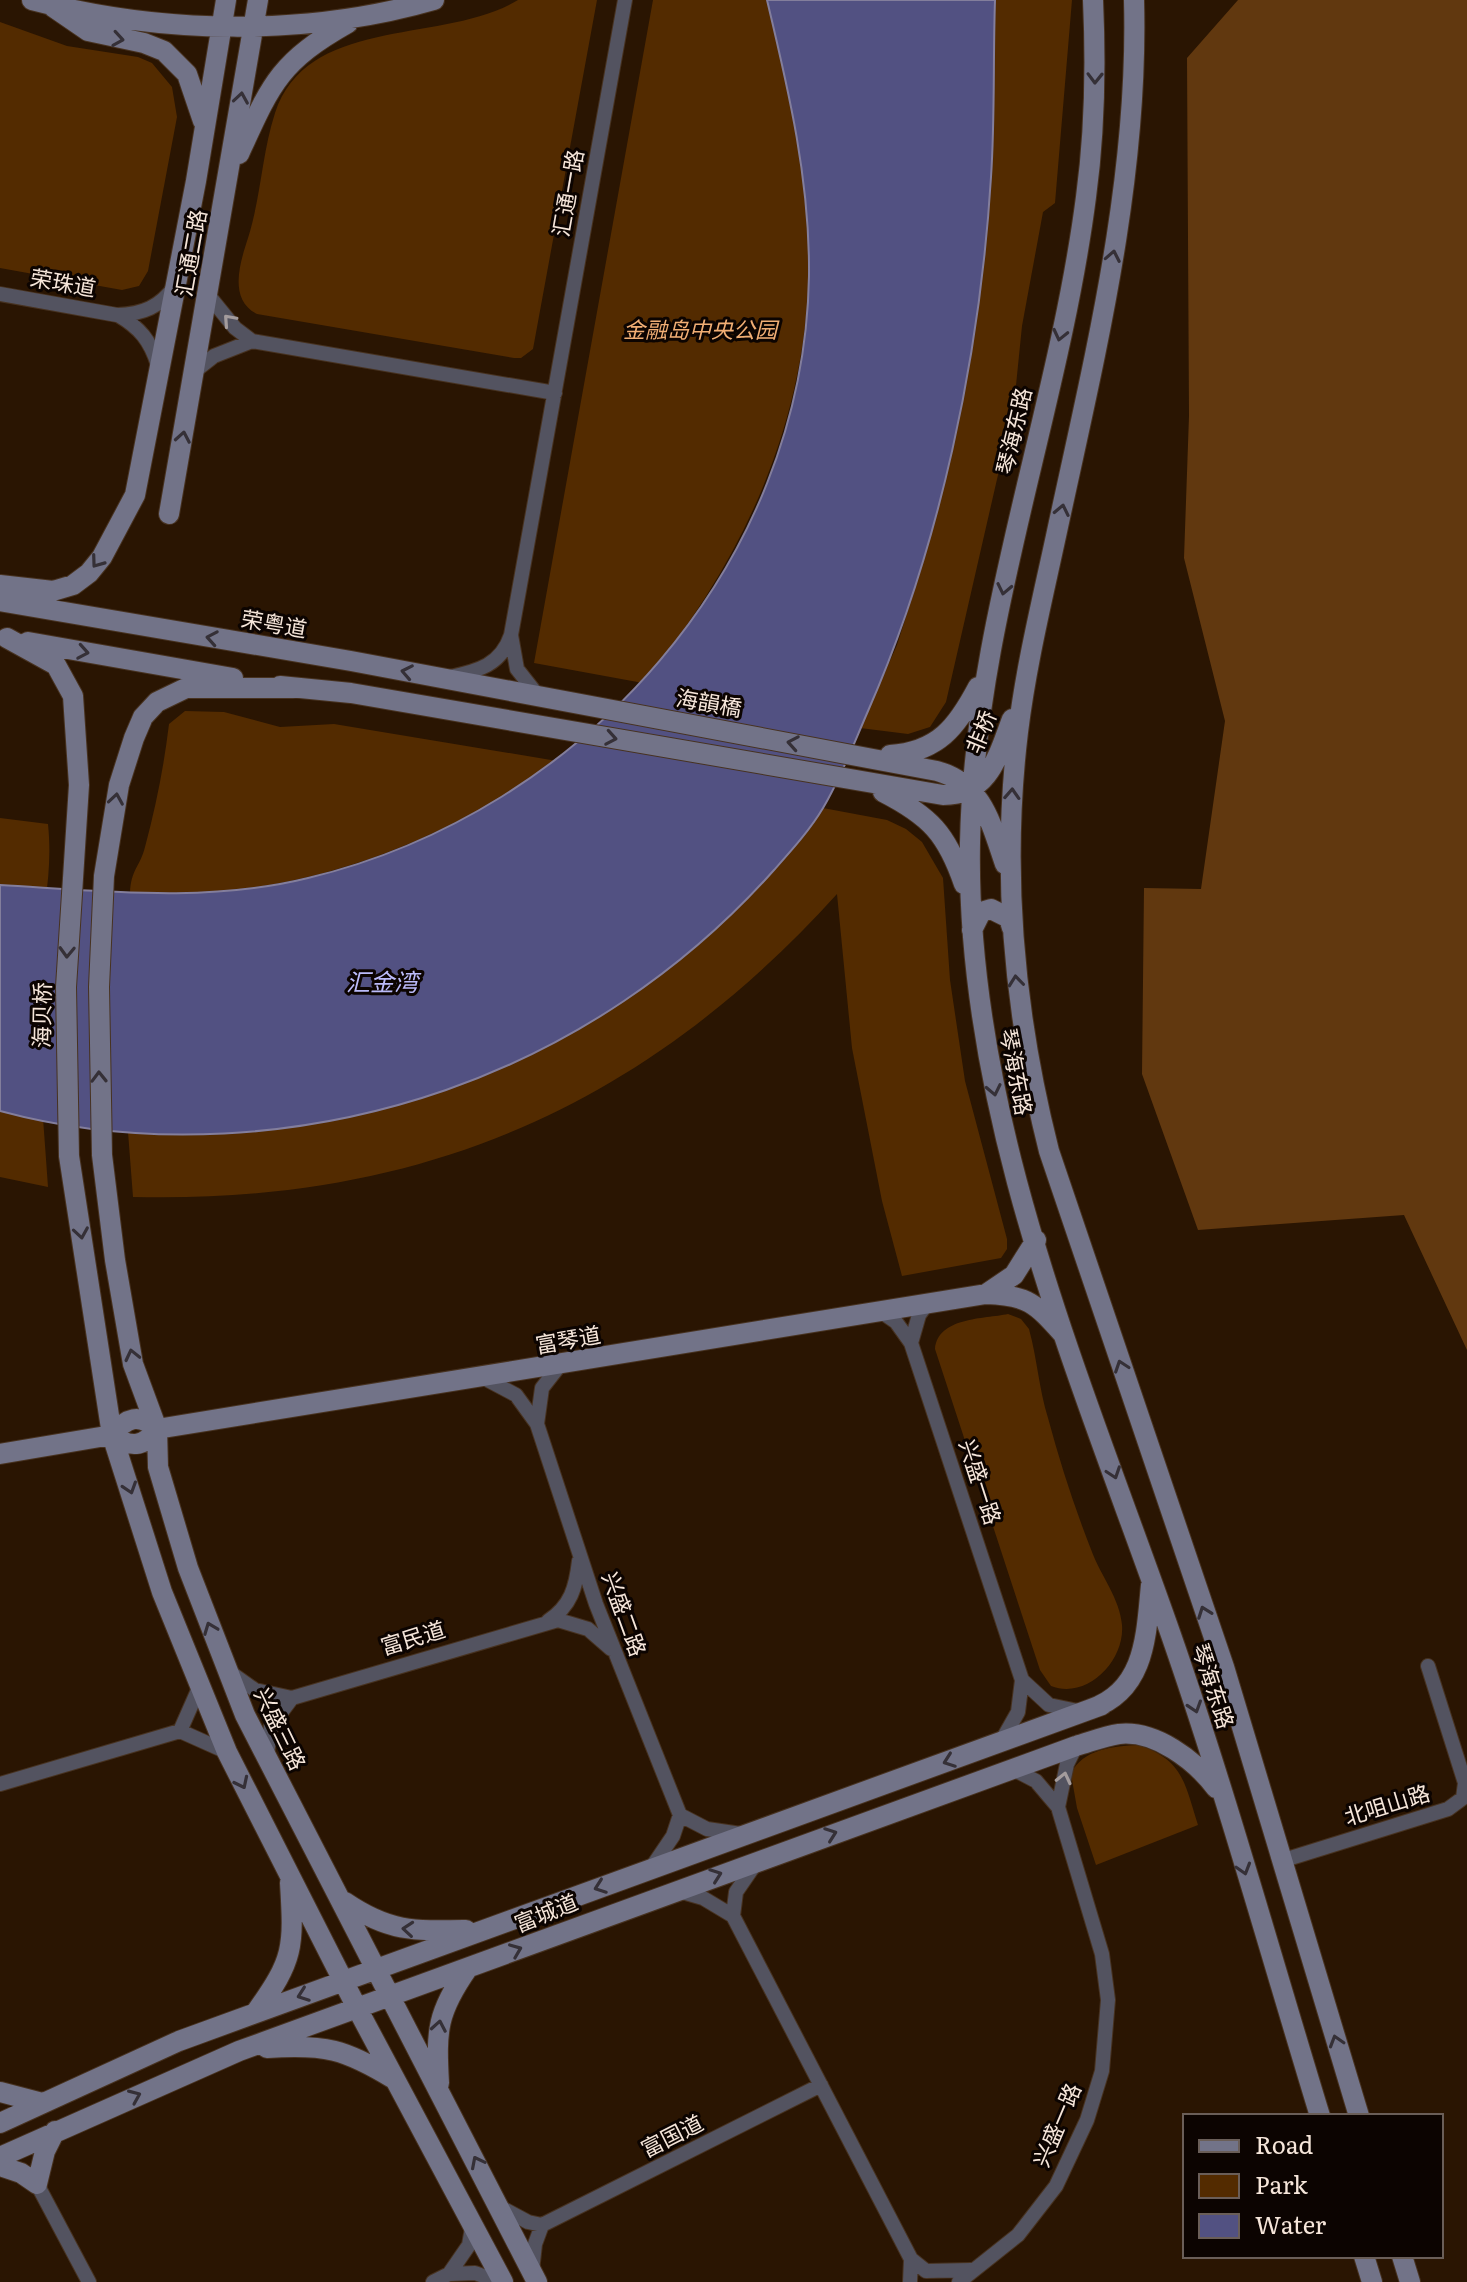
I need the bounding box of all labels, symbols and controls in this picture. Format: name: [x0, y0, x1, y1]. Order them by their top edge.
one-way arrow: [112, 30, 125, 47]
one-way arrow: [1086, 72, 1103, 85]
one-way arrow: [232, 91, 249, 105]
street label: 汇通一路: [543, 147, 590, 239]
street label: 汇通二路: [166, 207, 213, 299]
one-way arrow: [1104, 249, 1121, 262]
street label: 荣珠道: [28, 260, 99, 304]
park label: 金融岛中央公园: [623, 312, 780, 345]
one-way arrow: [224, 315, 238, 330]
one-way arrow: [1052, 328, 1069, 341]
street label: 琴海东路: [987, 384, 1039, 477]
one-way arrow: [173, 430, 190, 444]
one-way arrow: [1053, 504, 1070, 518]
one-way arrow: [92, 554, 106, 568]
one-way arrow: [996, 582, 1013, 595]
street label: 荣粤道: [239, 601, 310, 645]
one-way arrow: [206, 630, 219, 647]
one-way arrow: [77, 642, 90, 659]
one-way arrow: [400, 665, 414, 682]
street label: 海韻橋: [674, 680, 745, 724]
street label: 非桥: [956, 705, 1003, 758]
one-way arrow: [604, 728, 618, 745]
one-way arrow: [786, 735, 800, 752]
one-way arrow: [1004, 787, 1021, 800]
one-way arrow: [107, 792, 124, 806]
one-way arrow: [59, 946, 76, 959]
water label: 汇金湾: [346, 963, 422, 998]
one-way arrow: [1008, 974, 1025, 987]
street label: 海贝桥: [23, 982, 58, 1048]
street label: 琴海东路: [993, 1025, 1042, 1118]
one-way arrow: [90, 1070, 108, 1083]
one-way arrow: [985, 1083, 1002, 1096]
one-way arrow: [72, 1226, 89, 1240]
street label: 富琴道: [532, 1317, 603, 1361]
one-way arrow: [124, 1349, 141, 1363]
one-way arrow: [1114, 1359, 1130, 1373]
street label: 兴盛一路: [952, 1435, 1011, 1528]
one-way arrow: [1105, 1465, 1121, 1479]
one-way arrow: [120, 1480, 136, 1494]
street label: 兴盛二路: [595, 1566, 656, 1660]
one-way arrow: [1198, 1606, 1214, 1620]
street label: 富民道: [376, 1611, 449, 1662]
one-way arrow: [203, 1622, 220, 1636]
street label: 琴海东路: [1185, 1639, 1244, 1732]
street label: 兴盛三路: [247, 1682, 315, 1775]
one-way arrow: [1185, 1699, 1201, 1713]
one-way arrow: [943, 1751, 957, 1767]
one-way arrow: [1055, 1772, 1072, 1785]
one-way arrow: [232, 1774, 248, 1789]
street label: 北咀山路: [1340, 1775, 1433, 1832]
one-way arrow: [823, 1827, 837, 1844]
one-way arrow: [1235, 1862, 1251, 1876]
one-way arrow: [708, 1868, 722, 1885]
one-way arrow: [593, 1877, 607, 1894]
street label: 富城道: [509, 1884, 582, 1939]
one-way arrow: [402, 1921, 415, 1938]
one-way arrow: [508, 1944, 522, 1960]
one-way arrow: [297, 1985, 311, 2002]
one-way arrow: [430, 2019, 447, 2032]
one-way arrow: [1329, 2035, 1345, 2049]
street label: 兴盛一路: [1023, 2077, 1088, 2171]
one-way arrow: [127, 2090, 141, 2106]
street label: 富国道: [634, 2105, 708, 2164]
legend: [1183, 2114, 1443, 2258]
text: Road: [1255, 2126, 1314, 2161]
one-way arrow: [471, 2156, 486, 2171]
text: Park: [1255, 2166, 1308, 2201]
text: Water: [1255, 2206, 1327, 2241]

